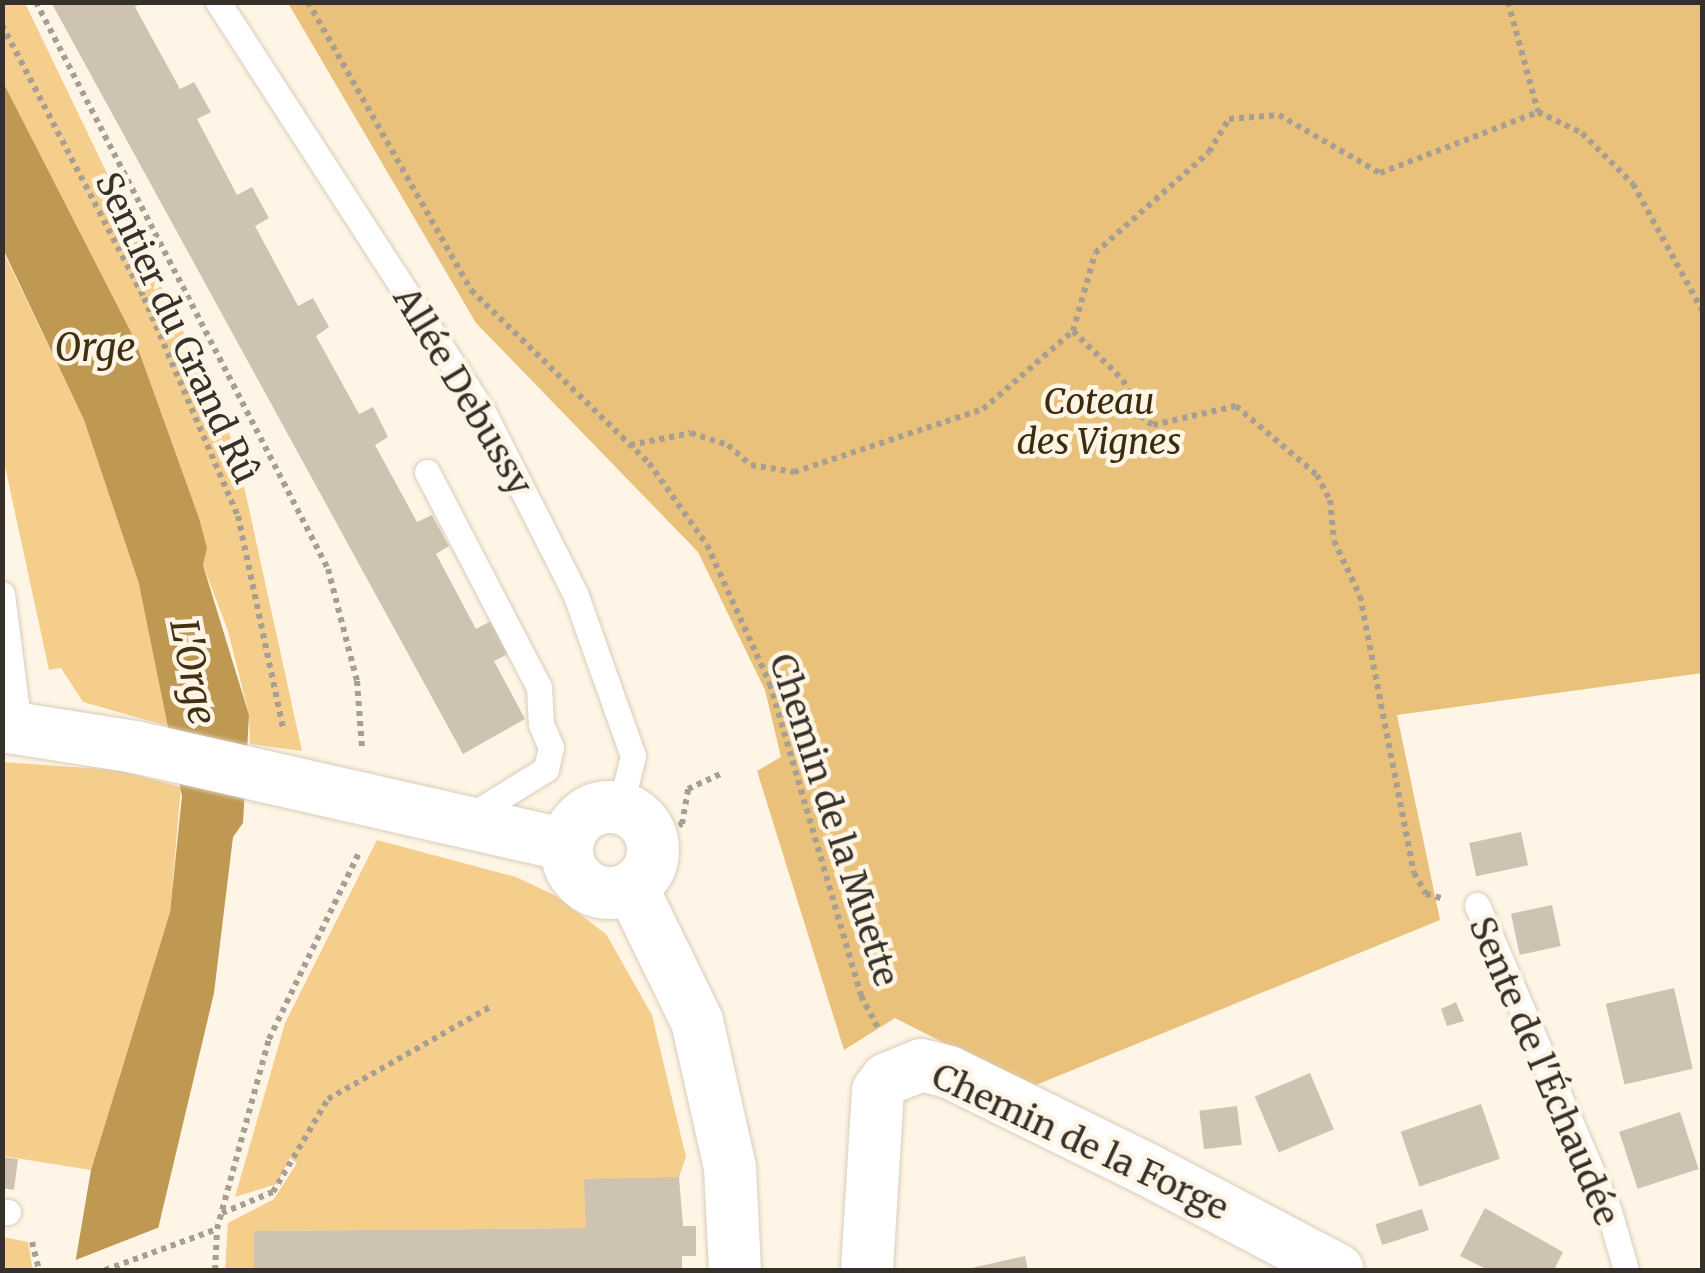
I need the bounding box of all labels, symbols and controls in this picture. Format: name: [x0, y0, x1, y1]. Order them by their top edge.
street label: Sentier du Grand Rû: [86, 166, 268, 490]
street label: Allée Debussy: [385, 280, 541, 502]
water label: Orge: [54, 325, 136, 371]
park label: Coteau des Vignes: [1017, 381, 1181, 463]
water label: L'Orge: [160, 615, 226, 729]
street label: Chemin de la Muette: [760, 649, 908, 991]
street label: Sente de l'Échaudée: [1460, 911, 1628, 1231]
street label: Chemin de la Forge: [925, 1055, 1235, 1229]

